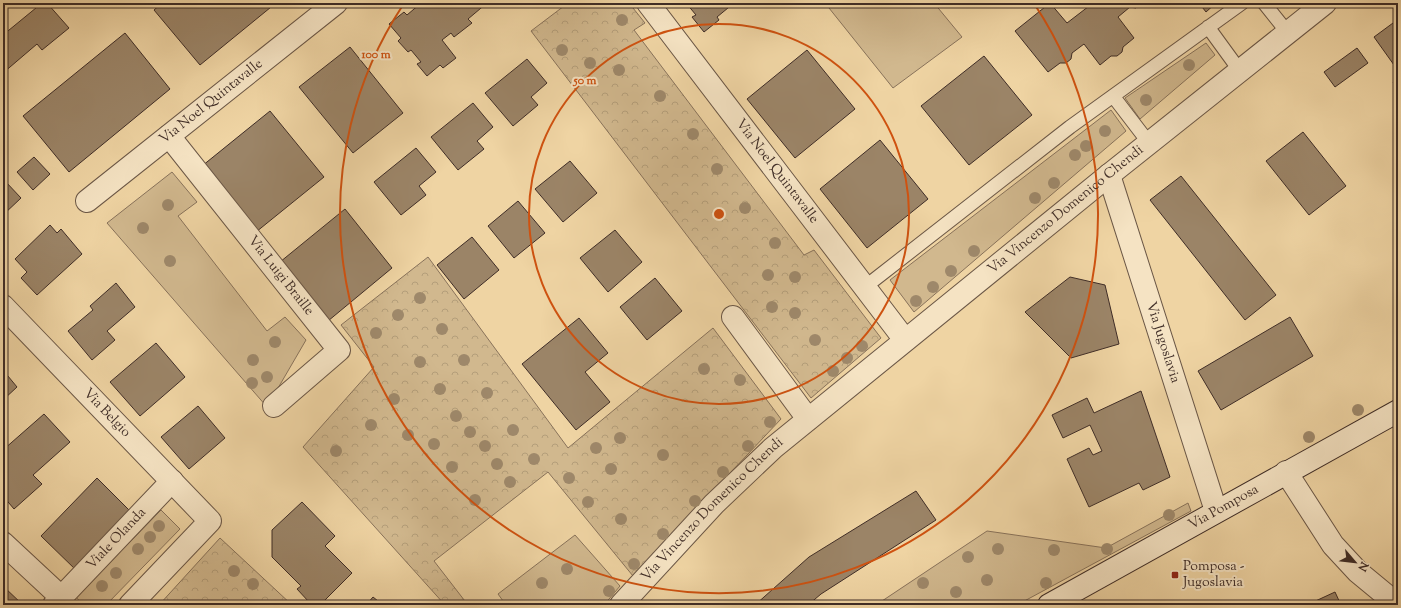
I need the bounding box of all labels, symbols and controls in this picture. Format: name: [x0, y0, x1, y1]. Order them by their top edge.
text: 100 m: [360, 46, 391, 64]
street label: Via Noel Quintavalle: [156, 55, 267, 149]
text: 50 m: [573, 72, 597, 90]
street label: Via Noel Quintavalle: [730, 115, 823, 228]
street label: Via Vincenzo Domenico Chendi: [984, 141, 1148, 279]
centre of rings: [712, 207, 726, 221]
street label: Via Luigi Braille: [242, 232, 318, 320]
street label: Via Jugoslavia: [1140, 300, 1185, 386]
street label: Via Belgio: [78, 384, 135, 443]
street label: Via Vincenzo Domenico Chendi: [637, 433, 788, 587]
street label: Via Pomposa: [1185, 480, 1263, 535]
street label: Viale Olanda: [82, 503, 152, 575]
north arrow: [1335, 542, 1375, 582]
place label: Pomposa - Jugoslavia: [1182, 557, 1245, 593]
text: N: [1354, 558, 1373, 574]
marker: Pomposa - Jugoslavia: [1170, 570, 1180, 580]

